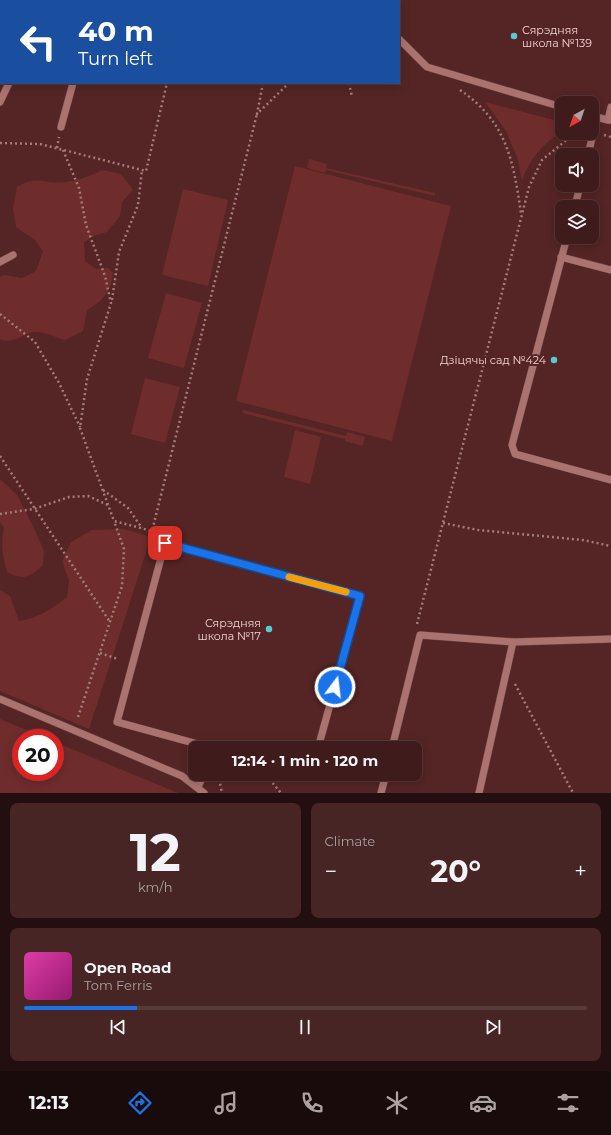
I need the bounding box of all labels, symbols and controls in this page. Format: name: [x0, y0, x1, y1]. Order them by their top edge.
text: 40 m: [78, 14, 154, 48]
icon: left: [12, 16, 64, 68]
place label: Сярэдняя школа №139: [522, 23, 592, 50]
marker: Сярэдняя школа №139: [509, 31, 519, 41]
text: Turn left: [78, 48, 153, 70]
north arrow: [555, 96, 599, 140]
map controls: [555, 96, 599, 244]
button: sound: [555, 148, 599, 192]
button: layers: [555, 200, 599, 244]
place label: Дзіцячы сад №424: [440, 353, 547, 367]
marker: Дзіцячы сад №424: [549, 355, 559, 365]
pin: [148, 526, 182, 560]
icon: arrive: [154, 532, 176, 554]
place label: Сярэдняя школа №17: [197, 616, 261, 643]
marker: Сярэдняя школа №17: [264, 624, 274, 634]
position arrow: [314, 666, 356, 708]
speed limit sign: 20: [12, 729, 64, 781]
text: 12:14 · 1 min · 120 m: [232, 751, 378, 770]
text: 12: [130, 821, 181, 884]
text: Climate: [325, 833, 375, 849]
text: 20°: [430, 853, 481, 890]
text: −: [325, 858, 337, 885]
text: +: [574, 858, 587, 885]
text: km/h: [138, 879, 173, 895]
text: Open Road: [84, 958, 172, 977]
text: Tom Ferris: [84, 977, 152, 993]
icon: previous: [107, 1016, 129, 1038]
icon: pause: [294, 1016, 316, 1038]
icon: next: [482, 1016, 504, 1038]
icon: directions: [126, 1089, 154, 1117]
icon: music: [212, 1089, 240, 1117]
icon: phone: [298, 1089, 326, 1117]
icon: climate: [383, 1089, 411, 1117]
icon: car: [469, 1089, 497, 1117]
icon: filters: [554, 1089, 582, 1117]
text: 12:13: [29, 1092, 69, 1114]

